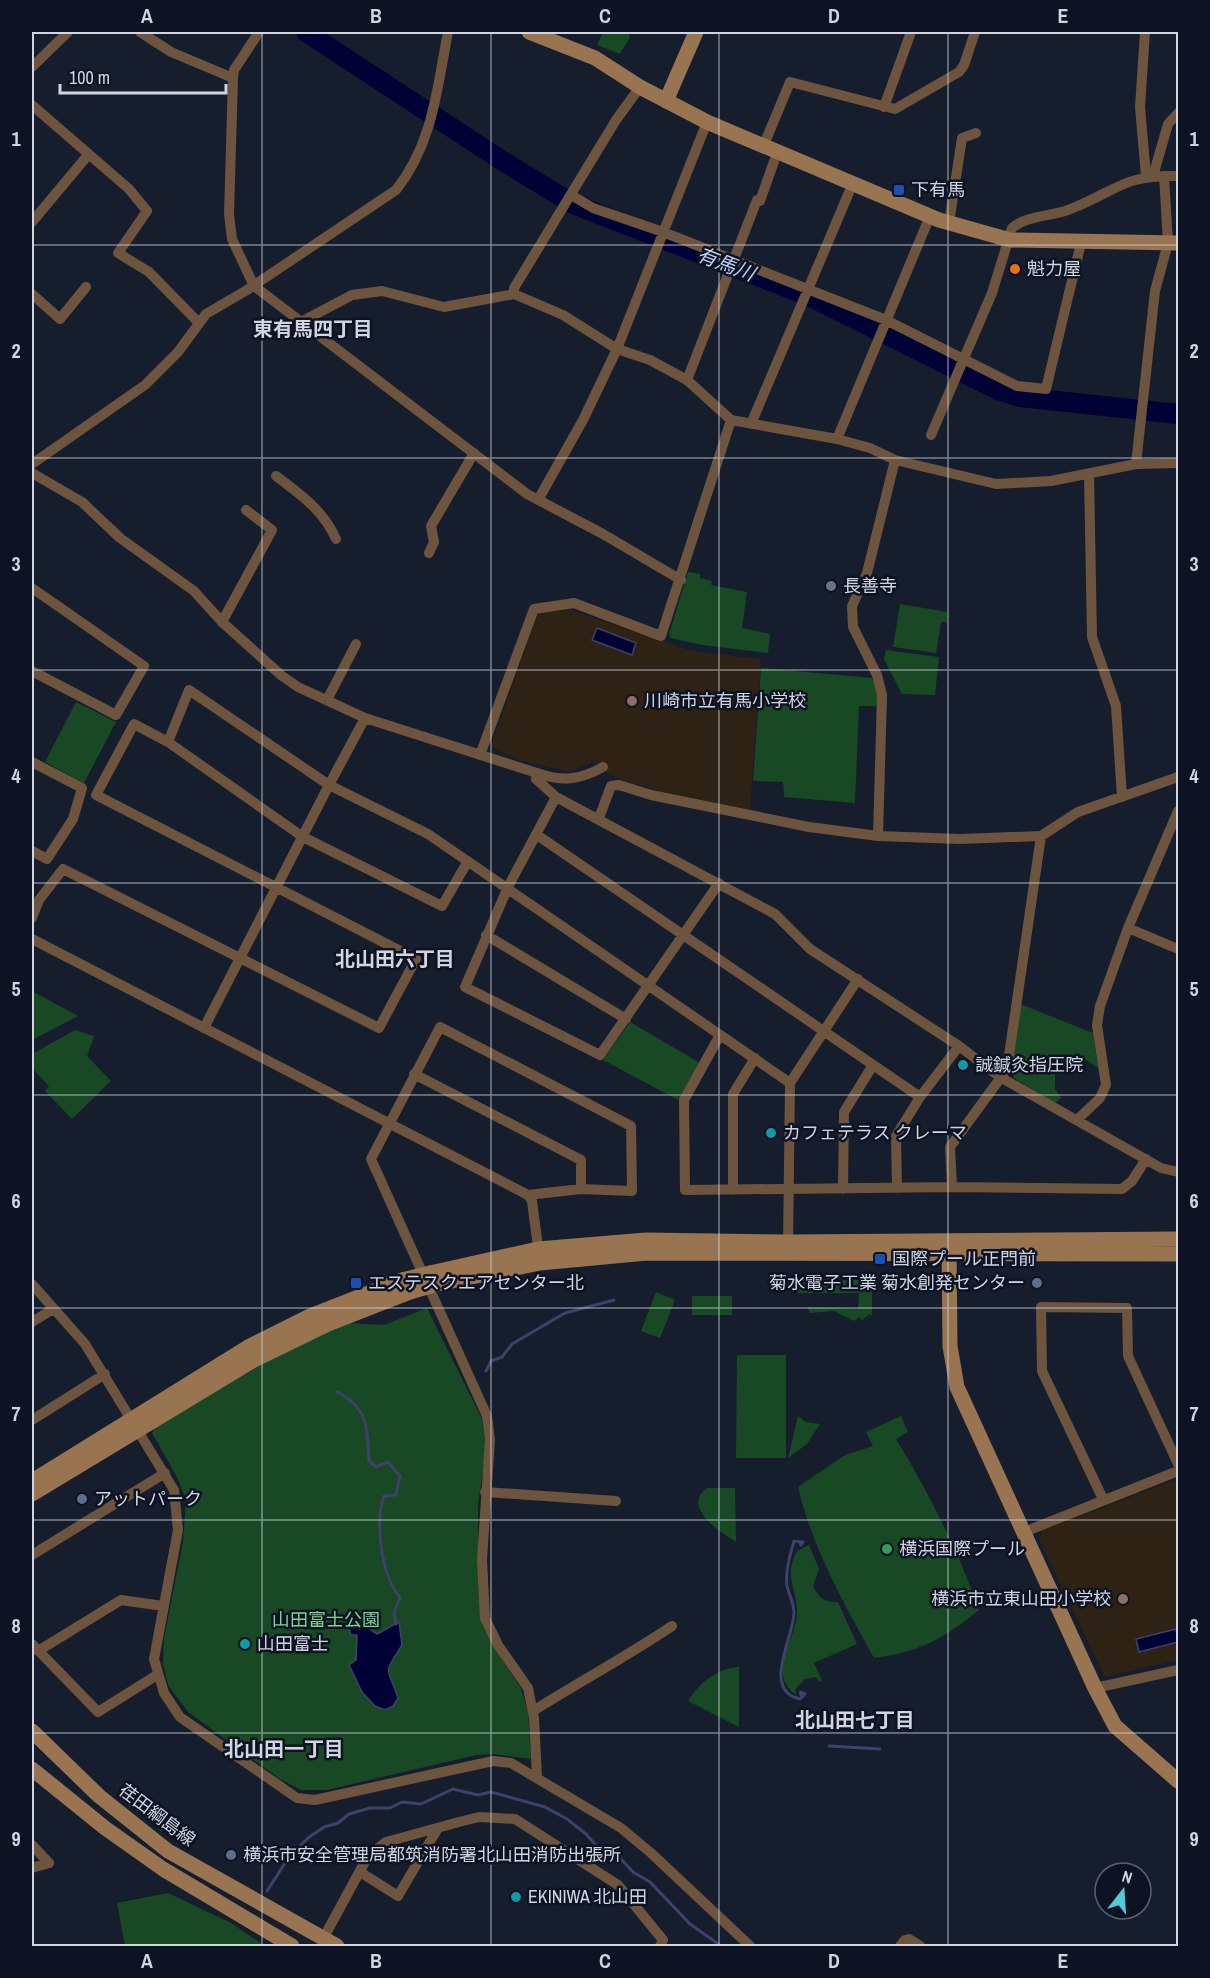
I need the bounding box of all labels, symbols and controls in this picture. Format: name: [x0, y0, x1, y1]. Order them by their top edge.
text: A: [141, 2, 153, 29]
text: B: [370, 2, 382, 29]
text: C: [599, 2, 611, 29]
text: D: [828, 2, 840, 29]
text: E: [1058, 2, 1069, 29]
scale bar: [60, 57, 226, 95]
text: 100 m: [69, 65, 110, 90]
text: 1: [11, 125, 21, 152]
text: 1: [1189, 125, 1199, 152]
place label: 下有馬: [911, 177, 965, 202]
marker: 下有馬: [892, 183, 906, 197]
water label: 有馬川: [693, 240, 761, 288]
place label: 魁力屋: [1027, 256, 1081, 281]
marker: 魁力屋: [1008, 262, 1022, 276]
district label: 東有馬四丁目: [253, 315, 373, 342]
text: 2: [11, 337, 21, 364]
text: 2: [1189, 337, 1199, 364]
text: 3: [11, 550, 21, 577]
text: 3: [1189, 550, 1199, 577]
place label: 長善寺: [843, 573, 897, 598]
marker: 長善寺: [824, 579, 838, 593]
place label: 川崎市立有馬小学校: [644, 688, 806, 713]
marker: 川崎市立有馬小学校: [625, 694, 639, 708]
text: 4: [11, 762, 21, 789]
text: 4: [1189, 762, 1199, 789]
district label: 北山田六丁目: [335, 945, 455, 972]
text: 5: [11, 975, 21, 1002]
text: 5: [1189, 975, 1199, 1002]
place label: 誠鍼灸指圧院: [975, 1052, 1083, 1077]
marker: 誠鍼灸指圧院: [956, 1058, 970, 1072]
place label: カフェテラス クレーマ: [783, 1120, 967, 1145]
marker: カフェテラス クレーマ: [764, 1126, 778, 1140]
text: 6: [11, 1187, 21, 1214]
text: 6: [1189, 1187, 1199, 1214]
place label: 国際プール正門前: [892, 1246, 1036, 1271]
marker: 国際プール正門前: [873, 1252, 887, 1266]
place label: エステスクエアセンター北: [368, 1270, 584, 1295]
place label: 菊水電子工業 菊水創発センター: [769, 1270, 1025, 1295]
marker: エステスクエアセンター北: [349, 1276, 363, 1290]
marker: 菊水電子工業 菊水創発センター: [1030, 1276, 1044, 1290]
text: 7: [11, 1400, 21, 1427]
text: 7: [1189, 1400, 1199, 1427]
place label: アットパーク: [94, 1486, 202, 1511]
marker: アットパーク: [75, 1492, 89, 1506]
place label: 横浜国際プール: [899, 1536, 1025, 1561]
marker: 横浜国際プール: [880, 1542, 894, 1556]
place label: 横浜市立東山田小学校: [931, 1586, 1111, 1611]
marker: 横浜市立東山田小学校: [1116, 1592, 1130, 1606]
park label: 山田富士公園: [272, 1607, 380, 1632]
text: 8: [11, 1612, 21, 1639]
text: 8: [1189, 1612, 1199, 1639]
place label: 山田富士: [257, 1631, 329, 1656]
marker: 山田富士: [238, 1637, 252, 1651]
district label: 北山田七丁目: [795, 1706, 915, 1733]
district label: 北山田一丁目: [224, 1735, 344, 1762]
street label: 荏田綱島線: [114, 1778, 201, 1852]
text: 9: [11, 1825, 21, 1852]
text: 9: [1189, 1825, 1199, 1852]
place label: 横浜市安全管理局都筑消防署北山田消防出張所: [243, 1842, 621, 1867]
marker: 横浜市安全管理局都筑消防署北山田消防出張所: [224, 1848, 238, 1862]
north arrow: [1093, 1861, 1153, 1921]
text: N: [1120, 1865, 1135, 1889]
place label: EKINIWA 北山田: [528, 1884, 647, 1909]
marker: EKINIWA 北山田: [509, 1890, 523, 1904]
text: A: [141, 1947, 153, 1974]
text: B: [370, 1947, 382, 1974]
text: C: [599, 1947, 611, 1974]
text: D: [828, 1947, 840, 1974]
text: E: [1058, 1947, 1069, 1974]

